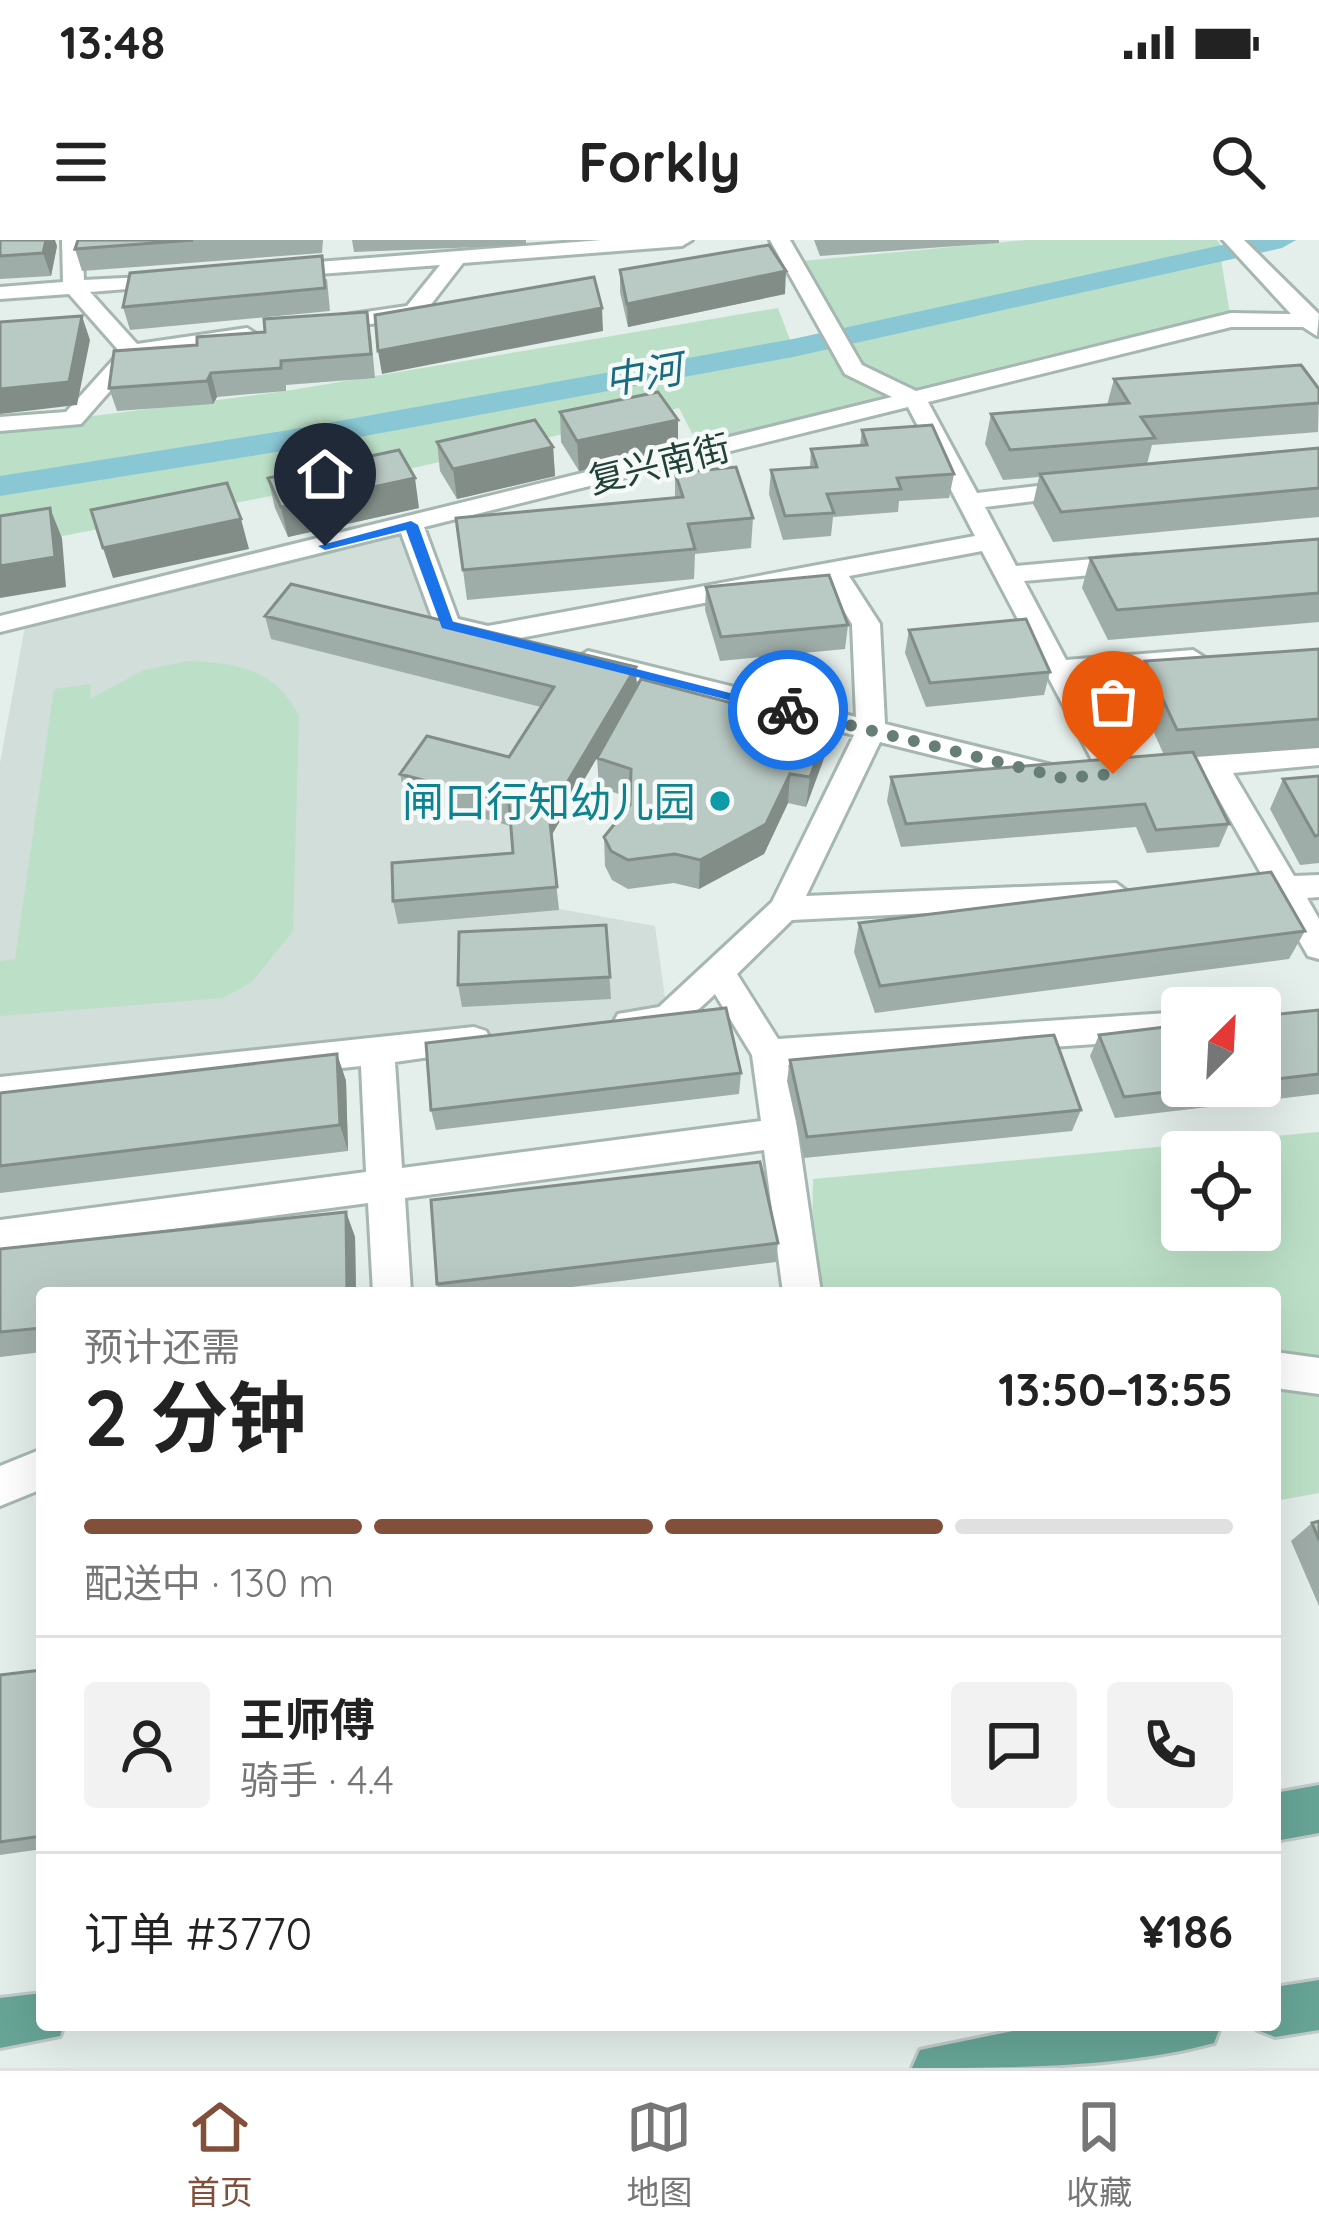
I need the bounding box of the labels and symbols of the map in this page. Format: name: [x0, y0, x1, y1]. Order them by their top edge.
water label: 中河: [600, 342, 693, 405]
pin: [274, 423, 376, 546]
street label: 复兴南街: [584, 424, 734, 502]
courier: [728, 650, 848, 770]
pin: [1062, 651, 1164, 774]
place label: 闸口行知幼儿园: [402, 775, 696, 828]
marker: 闸口行知幼儿园: [707, 788, 733, 814]
north arrow: [1161, 987, 1281, 1107]

